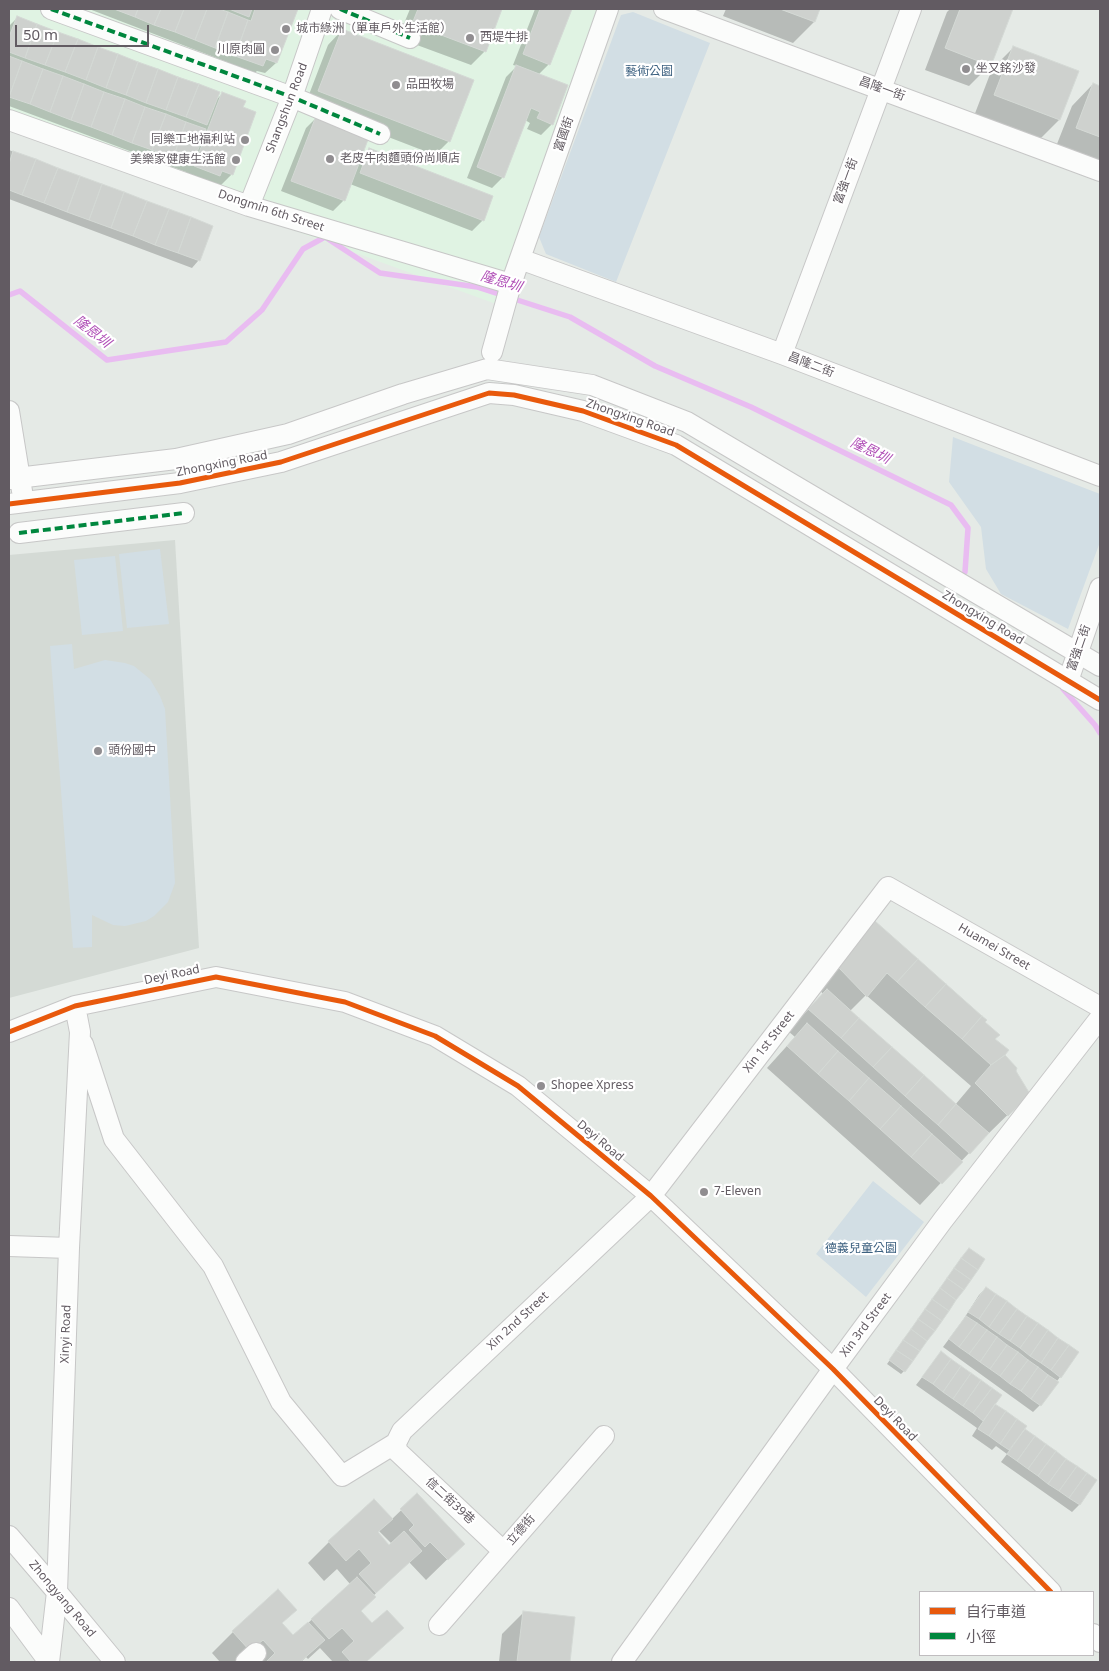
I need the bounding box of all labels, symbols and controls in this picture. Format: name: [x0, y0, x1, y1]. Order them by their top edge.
scale bar: [18, 15, 151, 47]
place label: 城市綠洲（單車戶外生活館）: [296, 22, 452, 36]
marker: 城市綠洲（單車戶外生活館）: [280, 23, 292, 35]
text: 50 m: [23, 24, 58, 44]
place label: 西堤牛排: [480, 31, 528, 45]
marker: 西堤牛排: [464, 32, 476, 44]
place label: 川原肉圓: [217, 43, 265, 57]
marker: 川原肉圓: [269, 44, 281, 56]
street label: Shangshun Road: [263, 61, 311, 155]
place label: 坐又銘沙發: [976, 62, 1036, 76]
marker: 坐又銘沙發: [960, 63, 972, 75]
park label: 藝術公園: [625, 65, 673, 79]
street label: 昌隆一街: [857, 74, 907, 104]
place label: 品田牧場: [406, 78, 454, 92]
marker: 品田牧場: [390, 79, 402, 91]
street label: 富國街: [551, 115, 577, 153]
place label: 同樂工地福利站: [151, 133, 235, 147]
marker: 同樂工地福利站: [239, 134, 251, 146]
place label: 老皮牛肉麵頭份尚順店: [340, 152, 460, 166]
place label: 美樂家健康生活館: [130, 153, 226, 167]
marker: 老皮牛肉麵頭份尚順店: [324, 153, 336, 165]
marker: 美樂家健康生活館: [230, 154, 242, 166]
street label: 富強一街: [831, 156, 861, 206]
street label: Dongmin 6th Street: [216, 187, 326, 235]
water label: 隆恩圳: [478, 268, 524, 296]
water label: 隆恩圳: [70, 312, 114, 352]
street label: 昌隆二街: [786, 350, 836, 380]
street label: Zhongxing Road: [584, 396, 676, 440]
water label: 隆恩圳: [847, 434, 893, 468]
street label: Zhongxing Road: [175, 448, 269, 480]
street label: Zhongxing Road: [940, 588, 1026, 648]
street label: 富強二街: [1064, 623, 1094, 673]
place label: 頭份國中: [108, 744, 156, 758]
marker: 頭份國中: [92, 745, 104, 757]
street label: Huamei Street: [955, 921, 1033, 973]
street label: Deyi Road: [143, 962, 201, 988]
street label: Xin 1st Street: [740, 1008, 798, 1076]
place label: Shopee Xpress: [551, 1079, 634, 1093]
marker: Shopee Xpress: [535, 1080, 547, 1092]
street label: Deyi Road: [574, 1117, 626, 1165]
place label: 7-Eleven: [714, 1185, 761, 1199]
marker: 7-Eleven: [698, 1186, 710, 1198]
park label: 德義兒童公園: [825, 1242, 897, 1256]
street label: Xin 2nd Street: [484, 1289, 552, 1353]
street label: Xin 3rd Street: [837, 1290, 895, 1360]
street label: Xinyi Road: [58, 1304, 74, 1364]
street label: Deyi Road: [870, 1394, 920, 1444]
street label: 信二街39巷: [423, 1475, 477, 1527]
street label: 立德街: [504, 1512, 538, 1548]
street label: Zhongyang Road: [26, 1558, 98, 1640]
legend: [919, 1591, 1094, 1656]
text: 自行車道: [966, 1601, 1026, 1621]
text: 小徑: [966, 1626, 996, 1646]

